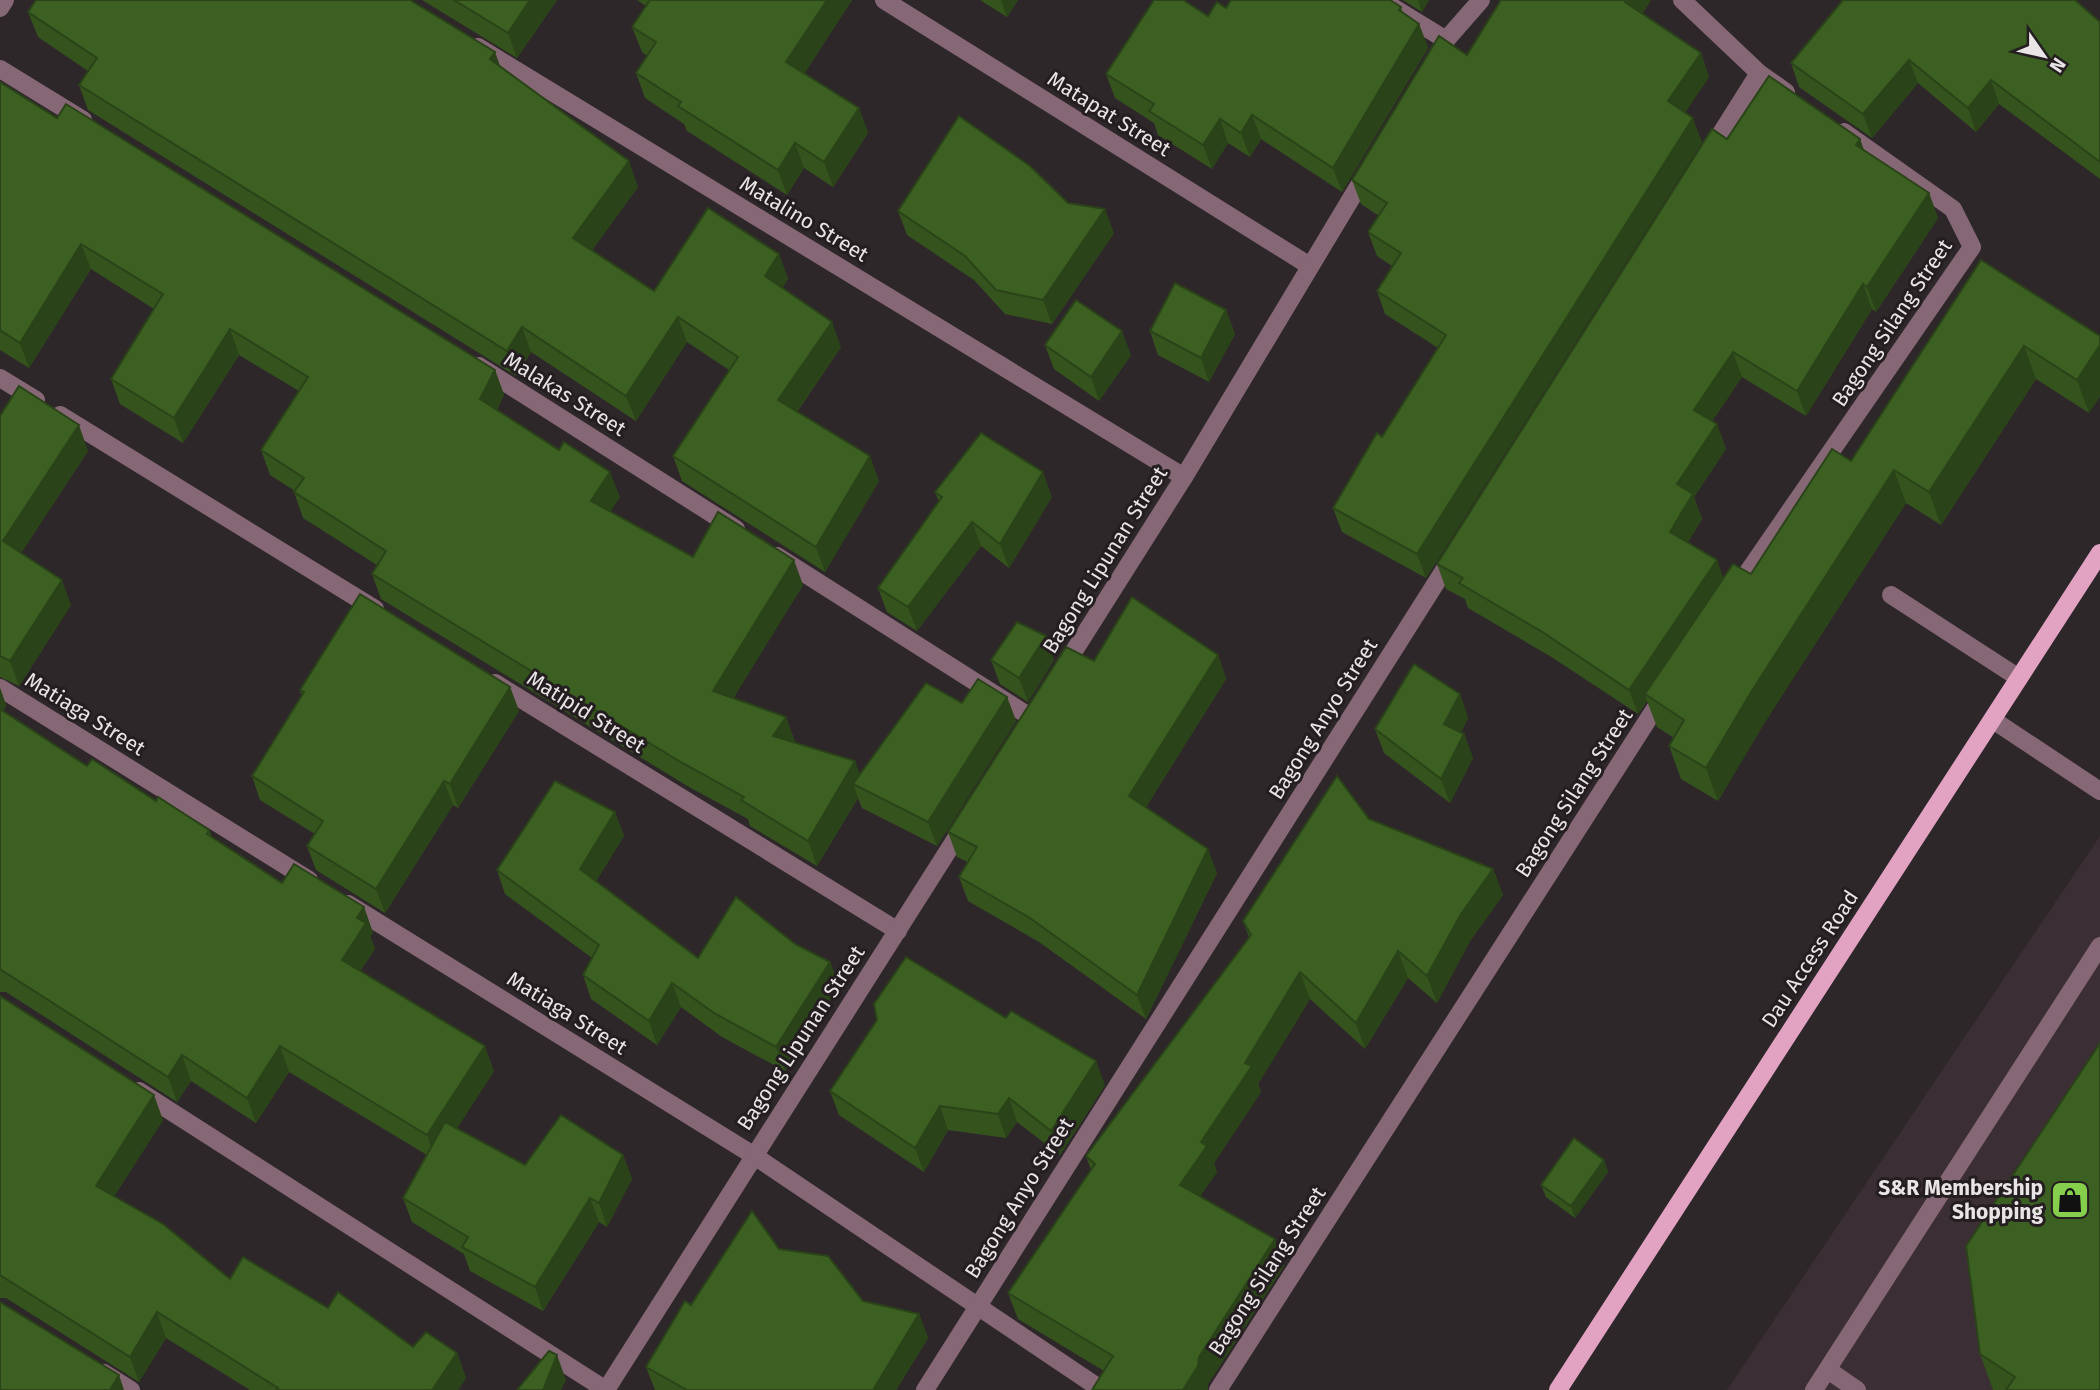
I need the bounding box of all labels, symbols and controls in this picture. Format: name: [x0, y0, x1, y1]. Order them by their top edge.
north arrow: [2009, 21, 2079, 91]
text: N: [2045, 54, 2071, 77]
street label: Matapat Street: [1043, 66, 1176, 162]
street label: Matalino Street: [735, 170, 873, 268]
street label: Bagong Silang Street: [1826, 234, 1958, 412]
street label: Malakas Street: [499, 346, 631, 442]
street label: Bagong Lipunan Street: [1037, 461, 1173, 658]
street label: Bagong Anyo Street: [1263, 633, 1383, 804]
street label: Matipid Street: [522, 665, 650, 759]
street label: Matiaga Street: [20, 667, 150, 762]
street label: Bagong Silang Street: [1510, 703, 1639, 882]
street label: Dau Access Road: [1756, 885, 1864, 1033]
street label: Bagong Lipunan Street: [731, 940, 871, 1135]
street label: Matiaga Street: [502, 966, 632, 1061]
street label: Bagong Anyo Street: [959, 1112, 1079, 1283]
place label: S&R Membership Shopping: [1878, 1175, 2043, 1225]
shop icon: S&R Membership Shopping: [2049, 1179, 2091, 1221]
street label: Bagong Silang Street: [1203, 1181, 1332, 1360]

